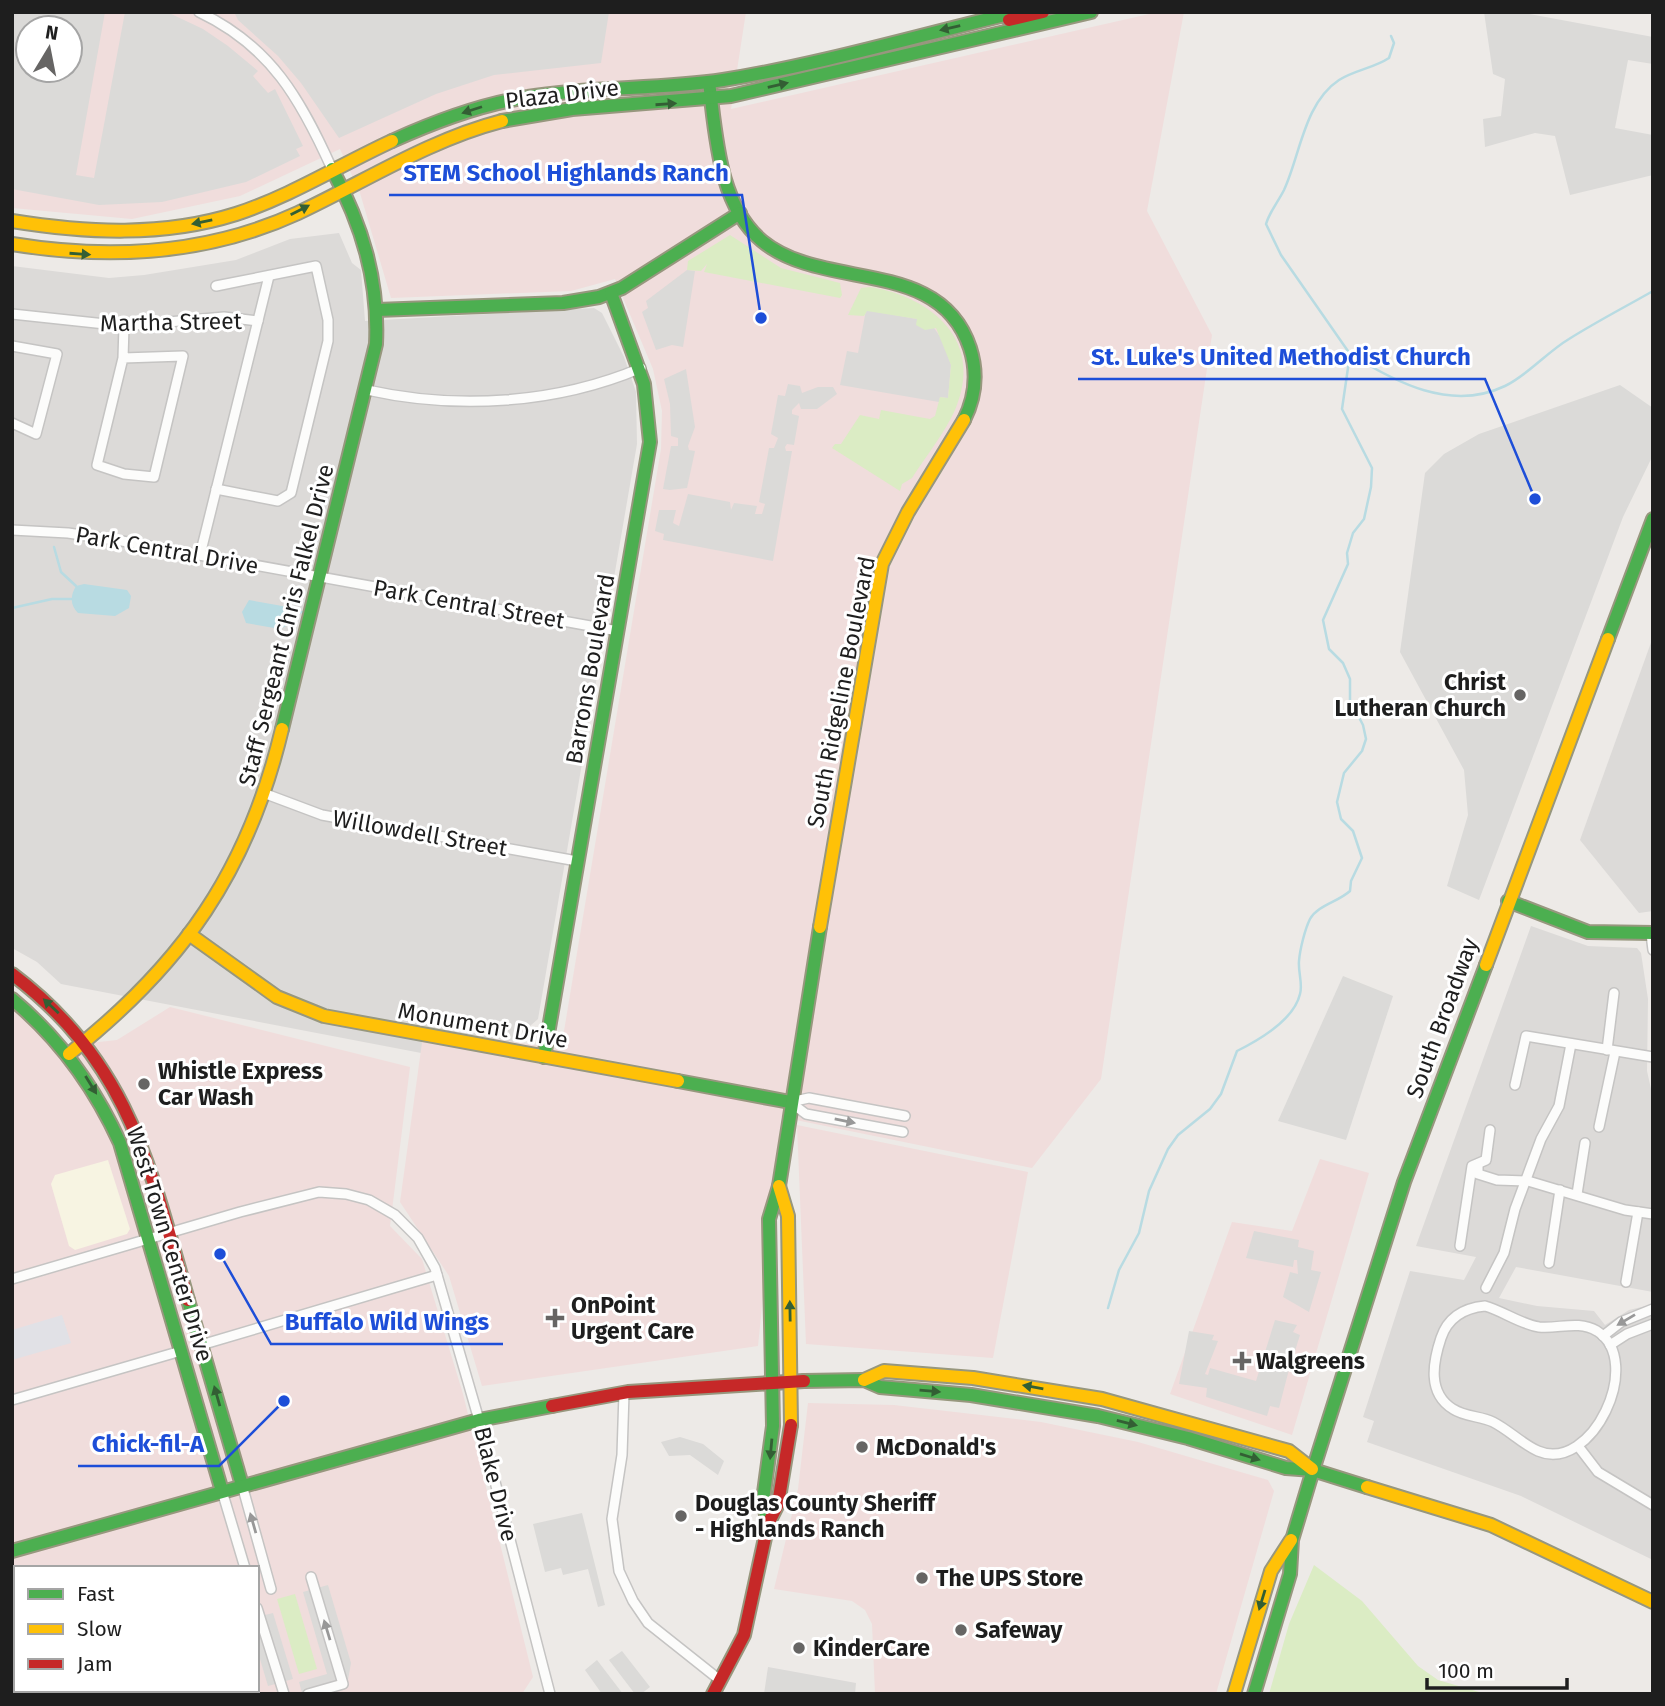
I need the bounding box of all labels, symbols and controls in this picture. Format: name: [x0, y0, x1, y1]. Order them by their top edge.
north arrow: [14, 14, 84, 84]
text: N: [44, 20, 60, 45]
one-way arrow: [939, 23, 961, 34]
street label: Plaza Drive: [503, 73, 621, 115]
one-way arrow: [767, 79, 789, 90]
one-way arrow: [655, 98, 677, 109]
one-way arrow: [461, 105, 482, 116]
callout: STEM School Highlands Ranch: [389, 150, 742, 195]
text: STEM School Highlands Ranch: [403, 159, 729, 187]
one-way arrow: [290, 204, 310, 216]
one-way arrow: [191, 216, 213, 227]
one-way arrow: [69, 248, 91, 259]
street label: Martha Street: [100, 307, 243, 337]
callout: St. Luke's United Methodist Church: [1078, 334, 1485, 379]
text: St. Luke's United Methodist Church: [1091, 343, 1471, 371]
street label: Staff Sergeant Chris Falkel Drive: [232, 461, 340, 789]
street label: Park Central Drive: [73, 520, 261, 580]
street label: South Ridgeline Boulevard: [801, 554, 881, 830]
street label: Barrons Boulevard: [559, 572, 621, 766]
street label: Park Central Street: [371, 573, 567, 635]
place label: Christ Lutheran Church: [1335, 668, 1507, 722]
marker: Christ Lutheran Church: [1512, 687, 1528, 703]
street label: Willowdell Street: [330, 804, 510, 862]
street label: South Broadway: [1400, 933, 1484, 1102]
street label: Monument Drive: [396, 996, 570, 1054]
one-way arrow: [43, 998, 60, 1014]
place label: Whistle Express Car Wash: [158, 1057, 323, 1111]
one-way arrow: [84, 1075, 97, 1094]
marker: Whistle Express Car Wash: [136, 1076, 152, 1092]
one-way arrow: [834, 1116, 856, 1127]
street label: West Town Center Drive: [121, 1123, 219, 1365]
place label: OnPoint Urgent Care: [571, 1291, 695, 1345]
callout: Buffalo Wild Wings: [271, 1299, 503, 1344]
one-way arrow: [785, 1300, 796, 1322]
text: Buffalo Wild Wings: [285, 1308, 490, 1336]
marker: OnPoint Urgent Care: [545, 1308, 565, 1328]
one-way arrow: [1617, 1314, 1636, 1326]
place label: Walgreens: [1256, 1347, 1365, 1375]
marker: Walgreens: [1234, 1353, 1250, 1369]
one-way arrow: [1022, 1381, 1044, 1392]
one-way arrow: [211, 1386, 221, 1407]
one-way arrow: [920, 1386, 942, 1397]
one-way arrow: [1116, 1418, 1138, 1429]
callout: Chick-fil-A: [78, 1421, 219, 1466]
street label: Blake Drive: [468, 1424, 524, 1544]
text: Chick-fil-A: [92, 1430, 205, 1458]
place label: McDonald's: [876, 1433, 996, 1461]
one-way arrow: [765, 1438, 776, 1460]
marker: McDonald's: [854, 1439, 870, 1455]
one-way arrow: [1240, 1452, 1261, 1462]
place label: Douglas County Sheriff - Highlands Ranch: [695, 1489, 937, 1543]
marker: Douglas County Sheriff - Highlands Ranch: [673, 1508, 689, 1524]
one-way arrow: [247, 1513, 257, 1534]
place label: The UPS Store: [936, 1564, 1083, 1592]
legend: [14, 1566, 259, 1692]
marker: The UPS Store: [914, 1570, 930, 1586]
text: Fast: [77, 1581, 115, 1607]
one-way arrow: [1256, 1590, 1266, 1611]
text: Slow: [77, 1616, 122, 1642]
place label: Safeway: [975, 1616, 1064, 1644]
one-way arrow: [321, 1620, 331, 1641]
marker: Safeway: [953, 1622, 969, 1638]
place label: KinderCare: [813, 1634, 930, 1662]
marker: KinderCare: [791, 1640, 807, 1656]
scale bar: [1427, 1646, 1567, 1690]
text: Jam: [77, 1651, 113, 1677]
text: 100 m: [1438, 1658, 1494, 1684]

